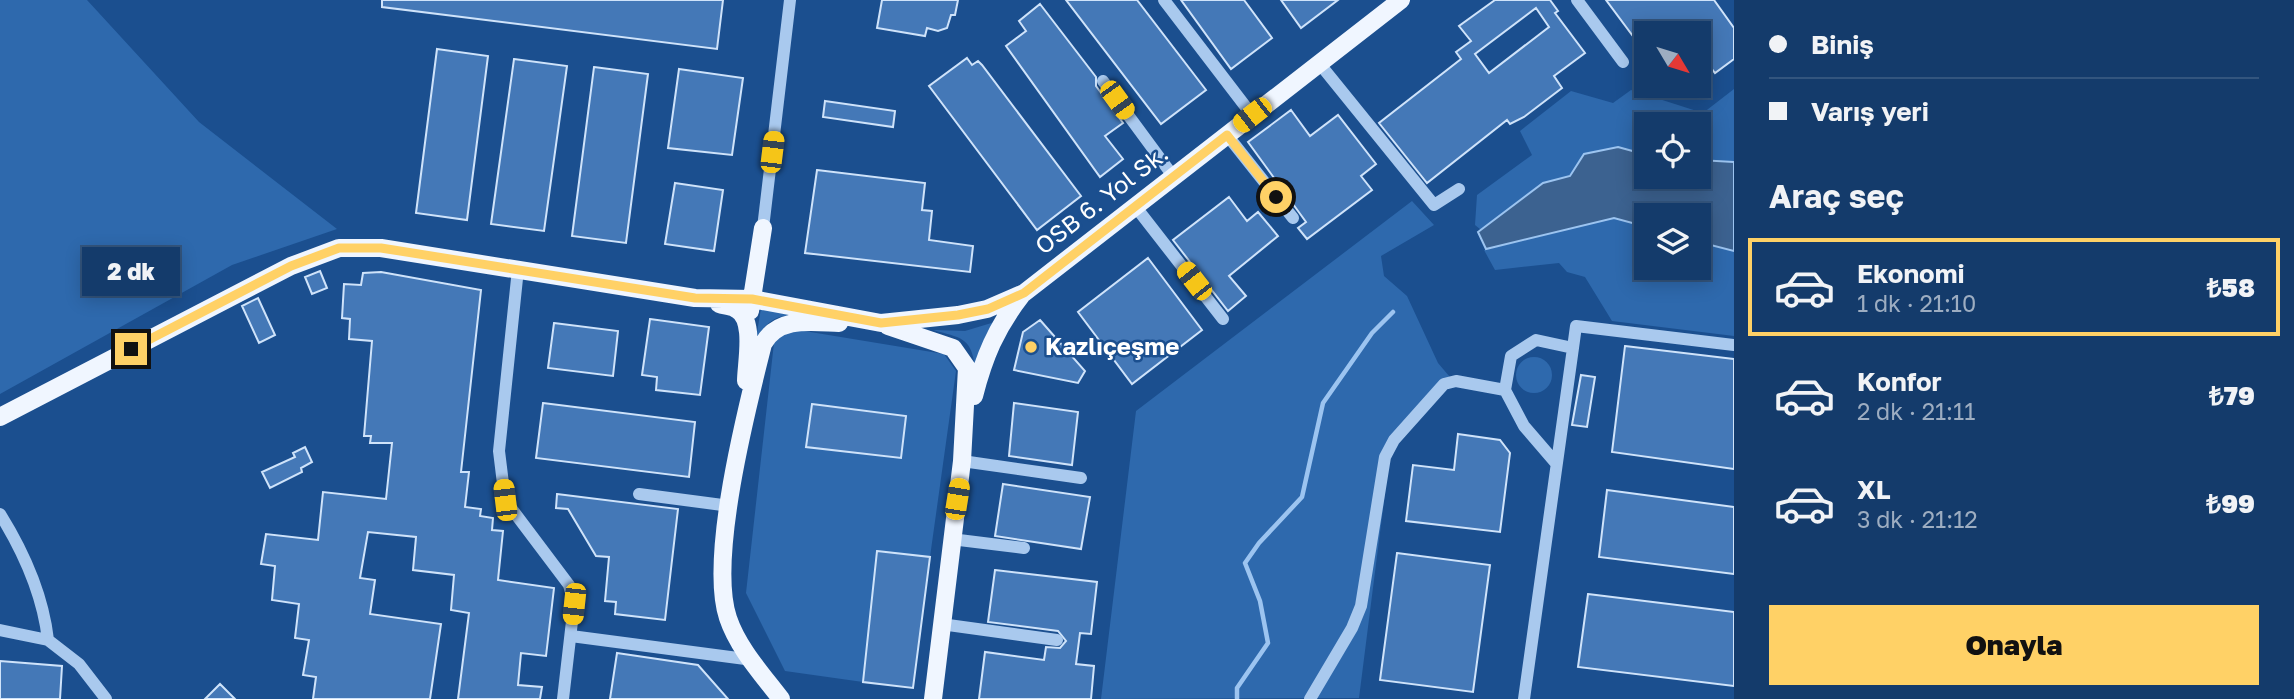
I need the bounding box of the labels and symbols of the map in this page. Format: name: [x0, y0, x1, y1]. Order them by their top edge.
north arrow: [1634, 21, 1712, 98]
car: [1097, 77, 1138, 123]
car: [1229, 94, 1276, 136]
car: [760, 130, 785, 174]
street label: OSB 6. Yol Sk.: [1029, 138, 1173, 260]
route start: [1260, 181, 1292, 213]
callout: 2 dk: [82, 247, 180, 296]
car: [1173, 258, 1216, 304]
place label: Kazlıçeşme: [1045, 331, 1180, 360]
route end: [115, 333, 147, 365]
marker: Kazlıçeşme: [1023, 339, 1039, 355]
car: [944, 477, 971, 521]
car: [493, 478, 518, 522]
car: [562, 582, 587, 626]

